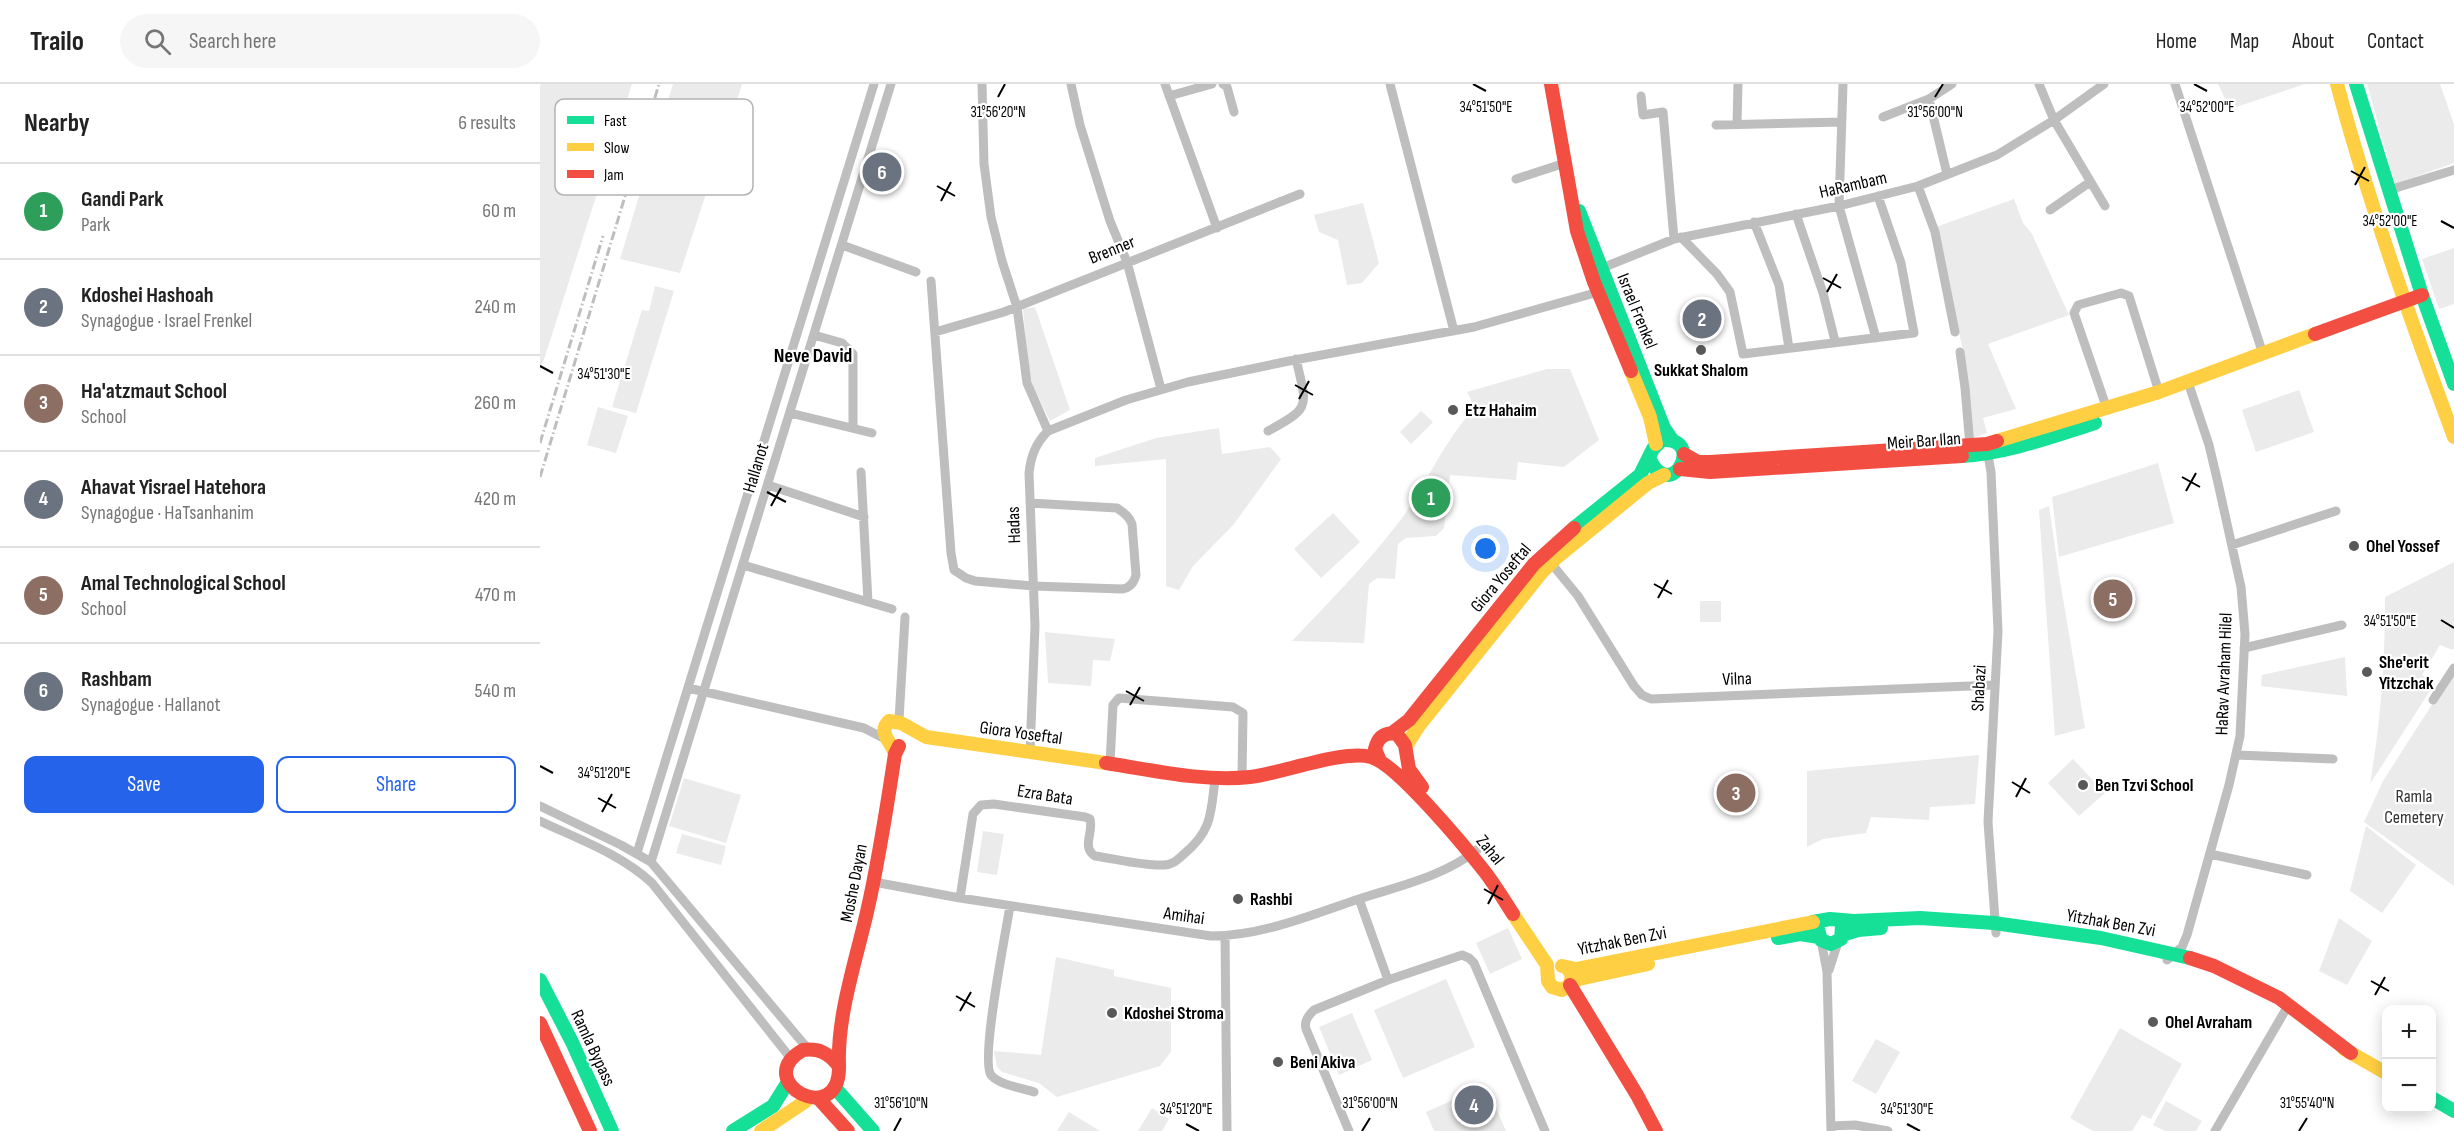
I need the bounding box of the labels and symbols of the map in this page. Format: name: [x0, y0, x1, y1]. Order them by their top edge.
text: 34°51'50"E: [1459, 98, 1513, 117]
text: 34°52'00"E: [2180, 98, 2235, 117]
legend: [555, 99, 753, 195]
text: 31°56'20"N: [970, 103, 1026, 122]
text: 31°56'00"N: [1907, 103, 1963, 122]
text: Fast: [604, 112, 627, 131]
text: Slow: [604, 139, 629, 158]
pin: 6: [862, 150, 902, 194]
text: Jam: [603, 166, 624, 185]
street label: HaRambam: [1817, 167, 1889, 203]
text: 34°52'00"E: [2363, 212, 2418, 231]
street label: Brenner: [1086, 231, 1138, 269]
street label: Israel Frenkel: [1612, 270, 1662, 352]
pin: 2: [1682, 296, 1722, 342]
marker: Sukkat Shalom: [1694, 343, 1708, 357]
district label: Neve David: [774, 344, 852, 368]
place label: Sukkat Shalom: [1654, 360, 1748, 381]
text: 34°51'30"E: [577, 365, 631, 384]
place label: Etz Hahaim: [1465, 400, 1537, 421]
marker: Etz Hahaim: [1446, 403, 1460, 417]
street label: Meir Bar Ilan: [1886, 428, 1962, 454]
street label: HaIlanot: [739, 440, 774, 495]
pin: 1: [1412, 476, 1450, 520]
street label: Hadas: [1003, 506, 1025, 544]
your location: [1471, 534, 1500, 563]
place label: Ohel Yossef: [2366, 536, 2440, 557]
street label: Giora Yoseftal: [1466, 539, 1536, 617]
marker: Ohel Yossef: [2347, 539, 2361, 553]
pin: 5: [2094, 576, 2132, 622]
street label: HaRav Avraham Hilel: [2211, 612, 2237, 736]
text: 34°51'50"E: [2363, 612, 2417, 631]
place label: She'erit Yitzchak: [2379, 652, 2434, 694]
street label: Shabazi: [1967, 664, 1991, 712]
marker: She'erit Yitzchak: [2360, 665, 2374, 679]
street label: Vilna: [1722, 668, 1752, 690]
street label: Giora Yoseftal: [978, 717, 1064, 749]
text: 34°51'20"E: [577, 764, 631, 783]
pin: 3: [1716, 770, 1756, 816]
place label: Ben Tzvi School: [2095, 775, 2193, 796]
marker: Ben Tzvi School: [2076, 778, 2090, 792]
street label: Ezra Bata: [1016, 780, 1074, 810]
park label: Ramla Cemetery: [2384, 786, 2444, 828]
street label: Zahal: [1472, 831, 1508, 869]
street label: Moshe Dayan: [836, 842, 872, 924]
place label: Rashbi: [1250, 889, 1292, 910]
marker: Rashbi: [1231, 892, 1245, 906]
street label: Amihai: [1161, 903, 1206, 929]
street label: Yitzhak Ben Zvi: [2065, 905, 2157, 941]
street label: Yitzhak Ben Zvi: [1576, 922, 1668, 960]
place label: Kdoshei Stroma: [1124, 1003, 1224, 1024]
marker: Kdoshei Stroma: [1105, 1006, 1119, 1020]
street label: Ramla Bypass: [566, 1007, 620, 1089]
place label: Ohel Avraham: [2165, 1012, 2252, 1033]
marker: Ohel Avraham: [2146, 1015, 2160, 1029]
place label: Beni Akiva: [1290, 1052, 1355, 1073]
marker: Beni Akiva: [1271, 1055, 1285, 1069]
pin: 4: [1454, 1082, 1494, 1128]
text: 31°56'10"N: [874, 1094, 928, 1113]
text: 31°56'00"N: [1342, 1094, 1398, 1113]
text: 31°55'40"N: [2280, 1094, 2334, 1113]
text: 34°51'20"E: [1159, 1100, 1213, 1119]
text: 34°51'30"E: [1880, 1100, 1934, 1119]

